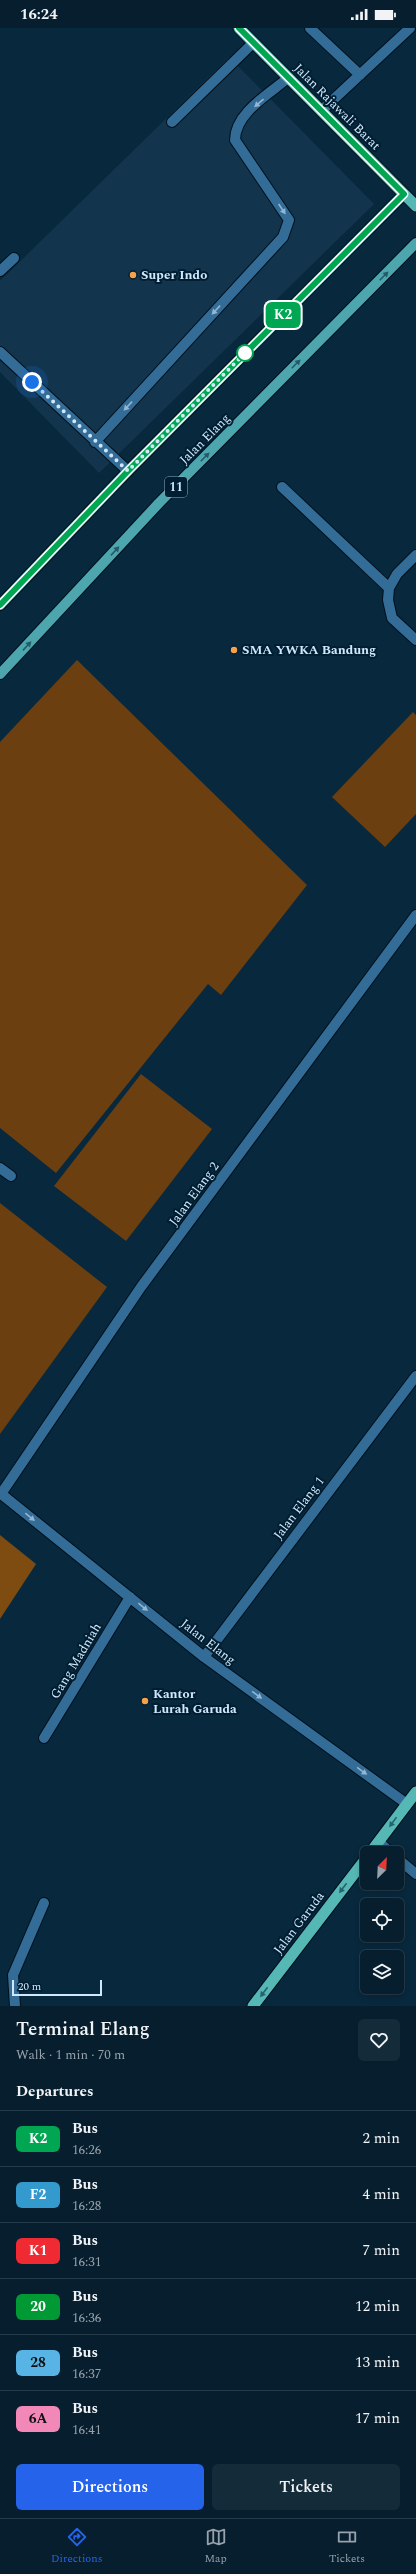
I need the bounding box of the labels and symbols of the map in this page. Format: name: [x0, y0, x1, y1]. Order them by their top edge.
street label: Jalan Rajawali Barat: [289, 59, 385, 155]
one-way arrow: [253, 99, 264, 108]
one-way arrow: [278, 204, 286, 214]
place label: Super Indo: [141, 265, 207, 285]
marker: Super Indo: [128, 270, 138, 280]
one-way arrow: [379, 271, 389, 281]
line badge: K2: [265, 302, 301, 328]
one-way arrow: [212, 305, 221, 315]
unlabelled marker: [236, 344, 254, 362]
one-way arrow: [291, 359, 301, 369]
your location: [22, 372, 42, 392]
one-way arrow: [124, 400, 133, 411]
street label: Jalan Elang: [175, 409, 235, 469]
one-way arrow: [200, 452, 210, 462]
road number: 11: [165, 477, 187, 497]
one-way arrow: [110, 546, 120, 556]
place label: SMA YWKA Bandung: [242, 640, 376, 660]
one-way arrow: [22, 641, 31, 651]
marker: SMA YWKA Bandung: [229, 645, 239, 655]
street label: Jalan Elang 2: [164, 1158, 224, 1230]
street label: Jalan Elang 1: [268, 1472, 330, 1544]
one-way arrow: [25, 1513, 36, 1522]
one-way arrow: [137, 1603, 148, 1612]
street label: Jalan Elang: [176, 1614, 240, 1670]
street label: Gang Madniah: [45, 1619, 107, 1703]
place label: Kantor Lurah Garuda: [153, 1684, 237, 1719]
one-way arrow: [252, 1691, 262, 1699]
marker: Kantor Lurah Garuda: [140, 1696, 150, 1706]
one-way arrow: [357, 1767, 368, 1776]
one-way arrow: [389, 1817, 397, 1828]
north arrow: [360, 1846, 404, 1890]
one-way arrow: [339, 1883, 348, 1894]
street label: Jalan Garuda: [269, 1887, 330, 1959]
scale bar: [12, 1978, 102, 1997]
one-way arrow: [260, 1986, 269, 1997]

